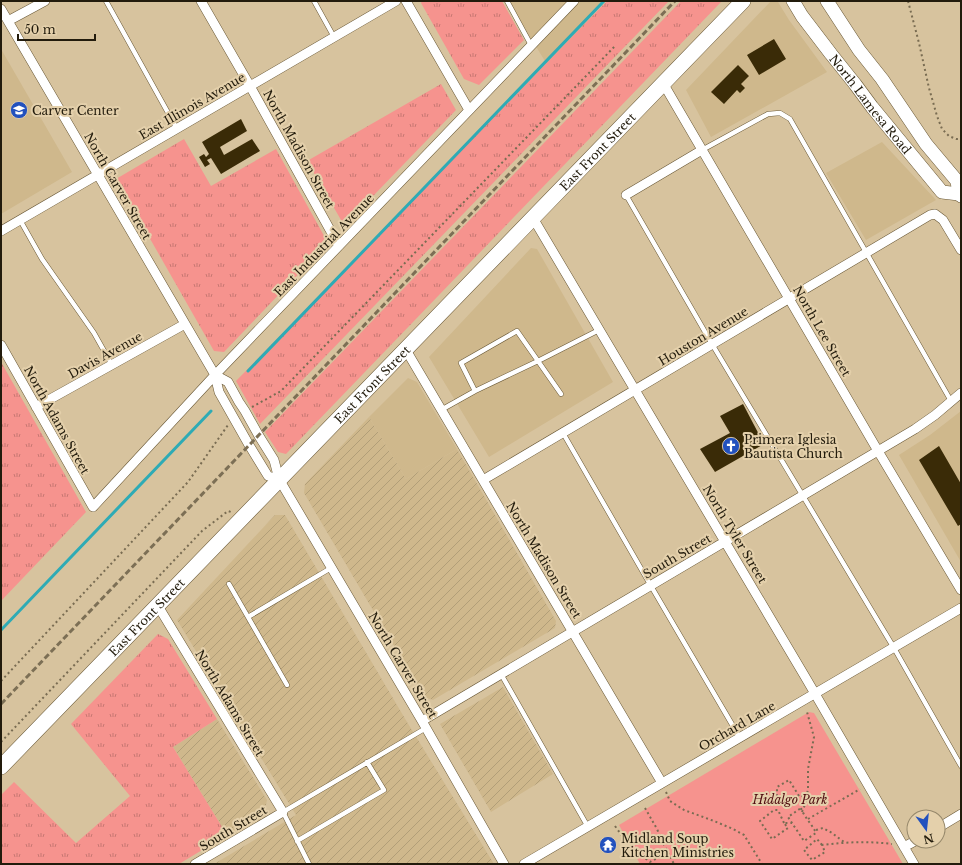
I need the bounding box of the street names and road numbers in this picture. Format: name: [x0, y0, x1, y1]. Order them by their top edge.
street label: North Lamesa Road: [827, 51, 915, 157]
street label: East Illinois Avenue: [136, 69, 248, 142]
street label: North Madison Street: [260, 87, 338, 211]
street label: East Front Street: [556, 109, 639, 194]
street label: North Carver Street: [81, 130, 155, 243]
street label: East Industrial Avenue: [271, 190, 377, 300]
street label: North Lee Street: [790, 283, 854, 379]
street label: Houston Avenue: [656, 303, 750, 369]
street label: Davis Avenue: [65, 328, 145, 382]
street label: East Front Street: [331, 342, 413, 426]
street label: North Adams Street: [21, 363, 93, 477]
street label: North Tyler Street: [700, 482, 771, 586]
street label: North Madison Street: [503, 499, 585, 621]
street label: South Street: [640, 530, 714, 581]
street label: East Front Street: [105, 574, 188, 659]
street label: North Carver Street: [365, 609, 441, 721]
street label: North Adams Street: [192, 647, 268, 759]
street label: Orchard Lane: [696, 698, 778, 754]
street label: South Street: [197, 802, 270, 854]

